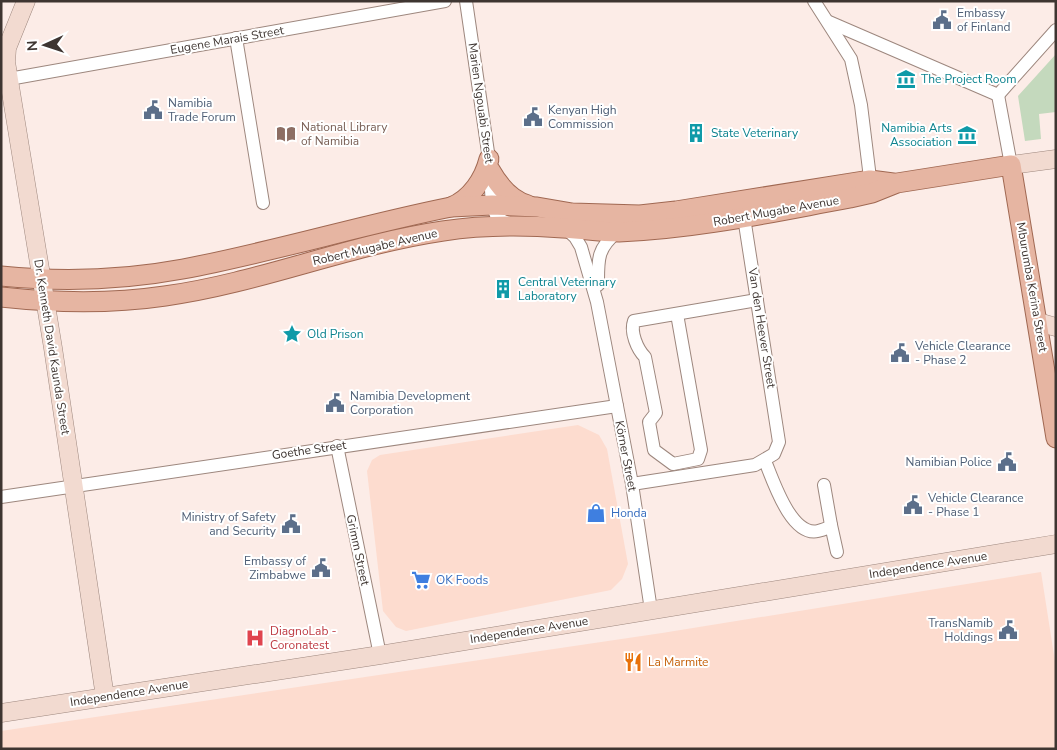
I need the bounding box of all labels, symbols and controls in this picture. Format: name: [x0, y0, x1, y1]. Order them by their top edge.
place label: Embassy of Finland: [957, 5, 1011, 35]
public building icon: Embassy of Finland: [931, 9, 953, 31]
north arrow: [20, 20, 70, 70]
street label: Eugene Marais Street: [169, 22, 286, 58]
text: N: [23, 40, 42, 51]
street label: Marien Ngouabi Street: [465, 42, 497, 165]
museum icon: The Project Room: [895, 68, 917, 90]
place label: The Project Room: [921, 71, 1016, 87]
place label: Namibia Trade Forum: [168, 95, 236, 125]
public building icon: Namibia Trade Forum: [142, 99, 164, 121]
place label: Kenyan High Commission: [548, 102, 617, 132]
public building icon: Kenyan High Commission: [522, 106, 544, 128]
place label: National Library of Namibia: [301, 119, 388, 149]
place label: Namibia Arts Association: [881, 120, 952, 150]
building icon: State Veterinary: [685, 122, 707, 144]
library icon: National Library of Namibia: [275, 123, 297, 145]
museum icon: Namibia Arts Association: [956, 124, 978, 146]
place label: State Veterinary: [711, 125, 799, 141]
street label: Robert Mugabe Avenue: [712, 192, 840, 230]
street label: Mburumba Kerina Street: [1013, 221, 1051, 354]
street label: Robert Mugabe Avenue: [311, 225, 439, 269]
street label: Dr. Kenneth David Kaunda Street: [30, 258, 74, 437]
street label: Van den Heever Street: [744, 266, 780, 390]
place label: Central Veterinary Laboratory: [518, 274, 617, 304]
building icon: Central Veterinary Laboratory: [492, 278, 514, 300]
place icon: Old Prison: [281, 323, 303, 345]
place label: Old Prison: [307, 326, 364, 342]
place label: Vehicle Clearance - Phase 2: [914, 338, 1011, 368]
public building icon: Vehicle Clearance - Phase 2: [889, 342, 911, 364]
place label: Namibia Development Corporation: [350, 388, 471, 418]
public building icon: Namibia Development Corporation: [324, 392, 346, 414]
street label: Körner Street: [611, 419, 641, 493]
street label: Goethe Street: [271, 437, 348, 463]
public building icon: Namibian Police: [996, 451, 1018, 473]
place label: Namibian Police: [906, 454, 992, 470]
place label: Vehicle Clearance - Phase 1: [927, 490, 1024, 520]
public building icon: Vehicle Clearance - Phase 1: [902, 494, 924, 516]
shop icon: Honda: [585, 502, 607, 524]
place label: Honda: [611, 505, 647, 521]
place label: Ministry of Safety and Security: [181, 509, 277, 539]
public building icon: Ministry of Safety and Security: [280, 513, 302, 535]
street label: Grimm Street: [343, 513, 373, 588]
street label: Independence Avenue: [868, 548, 988, 582]
place label: Embassy of Zimbabwe: [244, 553, 307, 583]
public building icon: Embassy of Zimbabwe: [310, 557, 332, 579]
supermarket icon: OK Foods: [410, 569, 432, 591]
place label: OK Foods: [436, 572, 488, 588]
street label: Independence Avenue: [469, 613, 589, 647]
place label: TransNamib Holdings: [928, 615, 993, 645]
public building icon: TransNamib Holdings: [997, 619, 1019, 641]
place label: DiagnoLab - Coronatest: [270, 623, 337, 653]
hospital icon: DiagnoLab - Coronatest: [244, 627, 266, 649]
restaurant icon: La Marmite: [622, 651, 644, 673]
place label: La Marmite: [648, 654, 708, 670]
street label: Independence Avenue: [69, 676, 189, 710]

